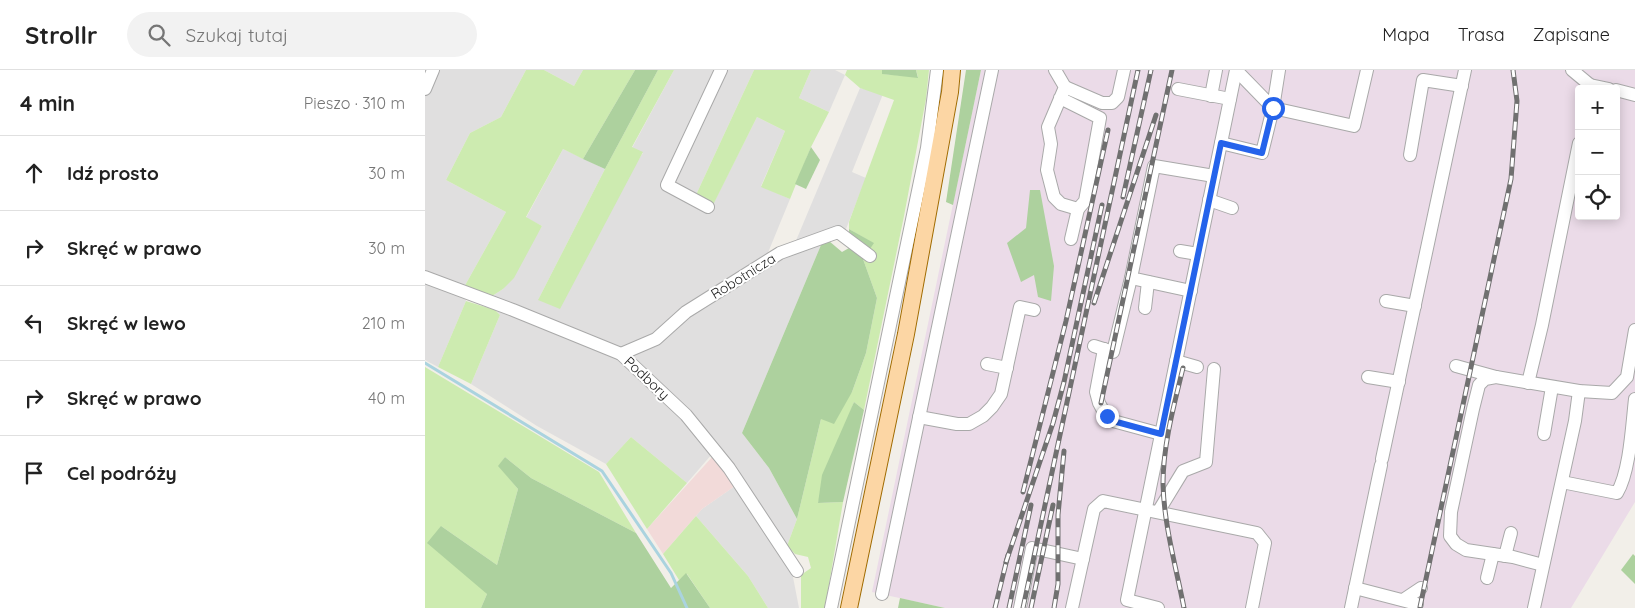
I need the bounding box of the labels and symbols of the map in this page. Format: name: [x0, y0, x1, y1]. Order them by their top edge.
route start: [1262, 97, 1285, 120]
street label: Robotnicza: [707, 249, 779, 303]
street label: Podbory: [621, 353, 673, 403]
route end: [1096, 405, 1119, 428]

